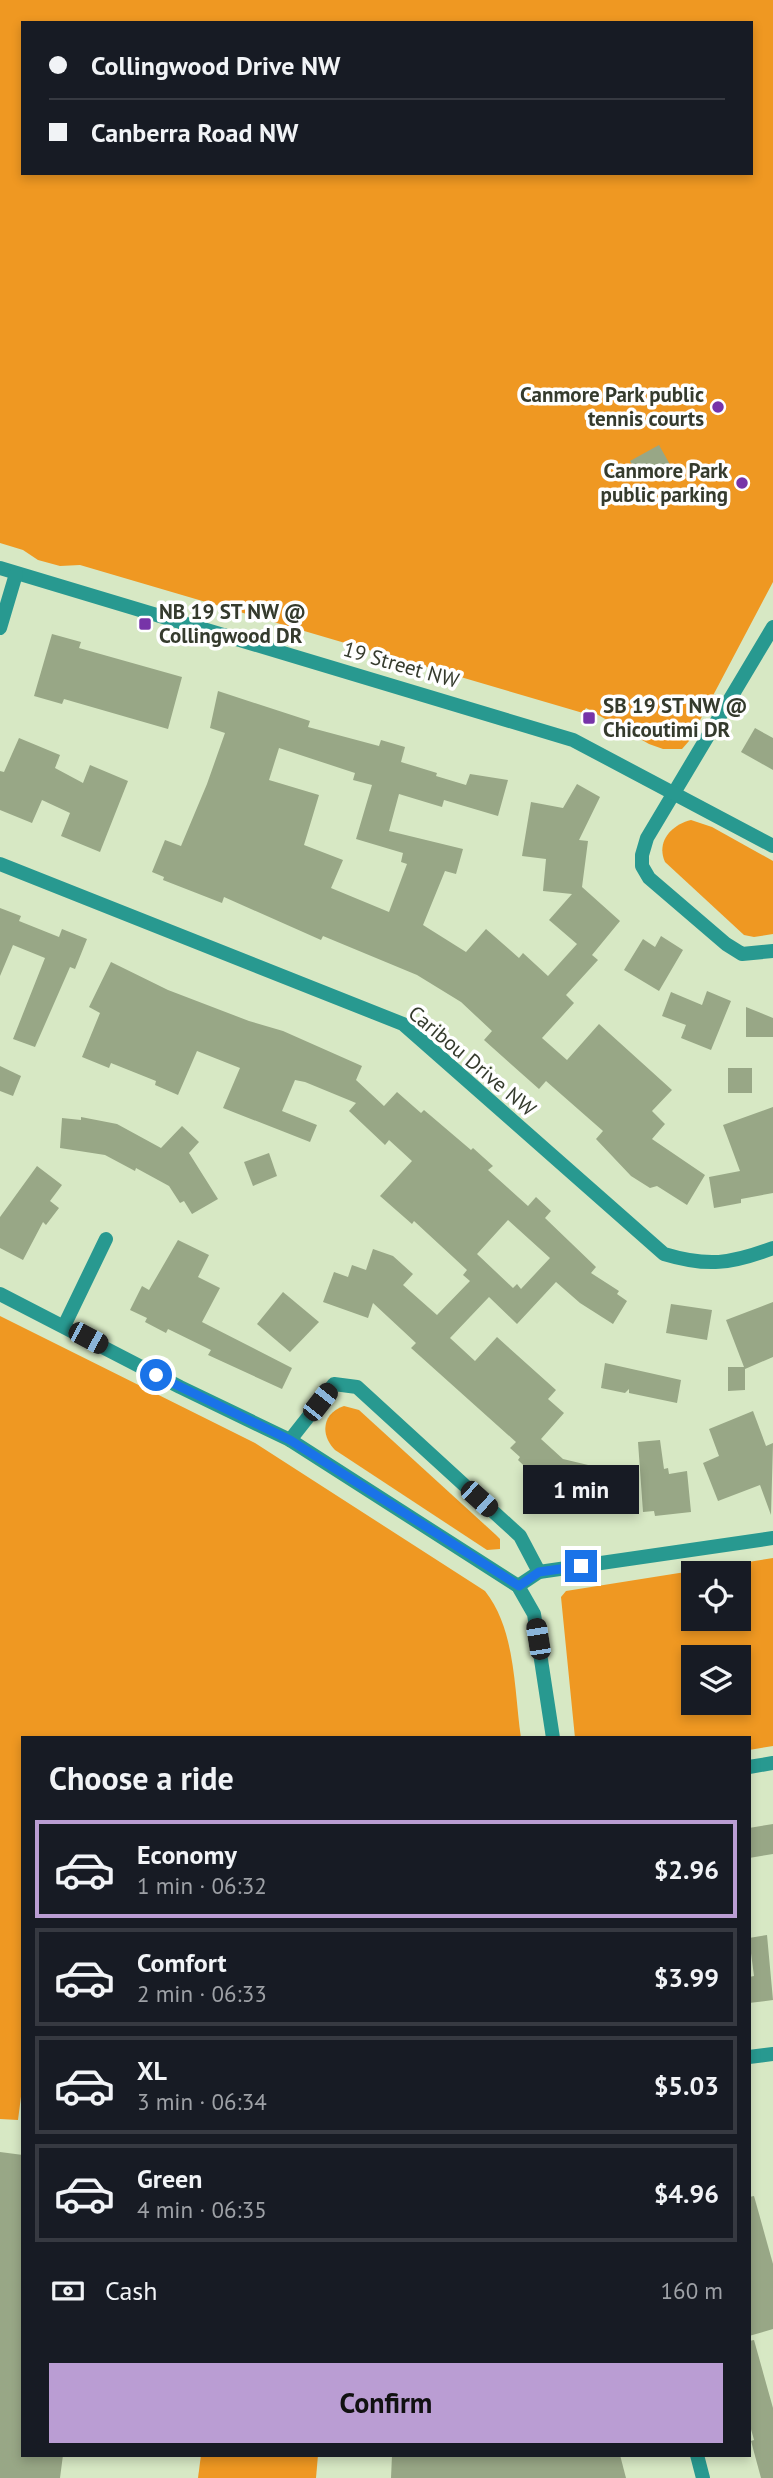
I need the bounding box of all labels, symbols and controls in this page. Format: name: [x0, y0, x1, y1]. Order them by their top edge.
text: Collingwood Drive NW: [91, 49, 340, 82]
text: Canberra Road NW: [91, 116, 299, 149]
place label: Canmore Park public tennis courts: [520, 381, 704, 432]
marker: Canmore Park public tennis courts: [710, 399, 726, 415]
place label: Canmore Park public parking: [601, 457, 729, 508]
marker: Canmore Park public parking: [734, 475, 750, 491]
place label: NB 19 ST NW @ Collingwood DR: [159, 598, 306, 649]
marker: NB 19 ST NW @ Collingwood DR: [137, 616, 153, 632]
street label: 19 Street NW: [340, 635, 463, 694]
place label: SB 19 ST NW @ Chicoutimi DR: [603, 692, 747, 743]
marker: SB 19 ST NW @ Chicoutimi DR: [581, 710, 597, 726]
street label: Caribou Drive NW: [403, 999, 542, 1122]
car: [65, 1319, 112, 1357]
route start: [140, 1359, 172, 1391]
car: [299, 1379, 342, 1425]
callout: 1 min: [523, 1464, 639, 1514]
text: 1 min: [553, 1475, 609, 1504]
car: [457, 1477, 502, 1521]
route end: [565, 1550, 597, 1582]
map controls: [681, 1561, 751, 1715]
button: locate: [681, 1561, 751, 1631]
car: [525, 1617, 552, 1661]
button: layers: [681, 1645, 751, 1715]
text: Choose a ride: [49, 1757, 234, 1799]
icon: car: [53, 1838, 116, 1901]
text: Economy: [137, 1838, 237, 1871]
text: $2.96: [654, 1853, 719, 1886]
text: 1 min · 06:32: [137, 1871, 267, 1900]
icon: car: [53, 1946, 116, 2009]
text: Comfort: [137, 1946, 227, 1979]
text: $3.99: [654, 1961, 719, 1994]
text: 2 min · 06:33: [137, 1979, 267, 2008]
icon: car: [53, 2054, 116, 2117]
text: XL: [137, 2054, 167, 2087]
text: $5.03: [654, 2069, 719, 2102]
text: 3 min · 06:34: [137, 2087, 267, 2116]
icon: car: [53, 2162, 116, 2225]
text: Green: [137, 2162, 202, 2195]
text: $4.96: [654, 2177, 719, 2210]
text: 4 min · 06:35: [137, 2195, 267, 2224]
icon: cash: [49, 2272, 87, 2310]
text: Cash: [105, 2274, 157, 2307]
text: 160 m: [661, 2276, 723, 2305]
button: Confirm: [49, 2363, 723, 2443]

